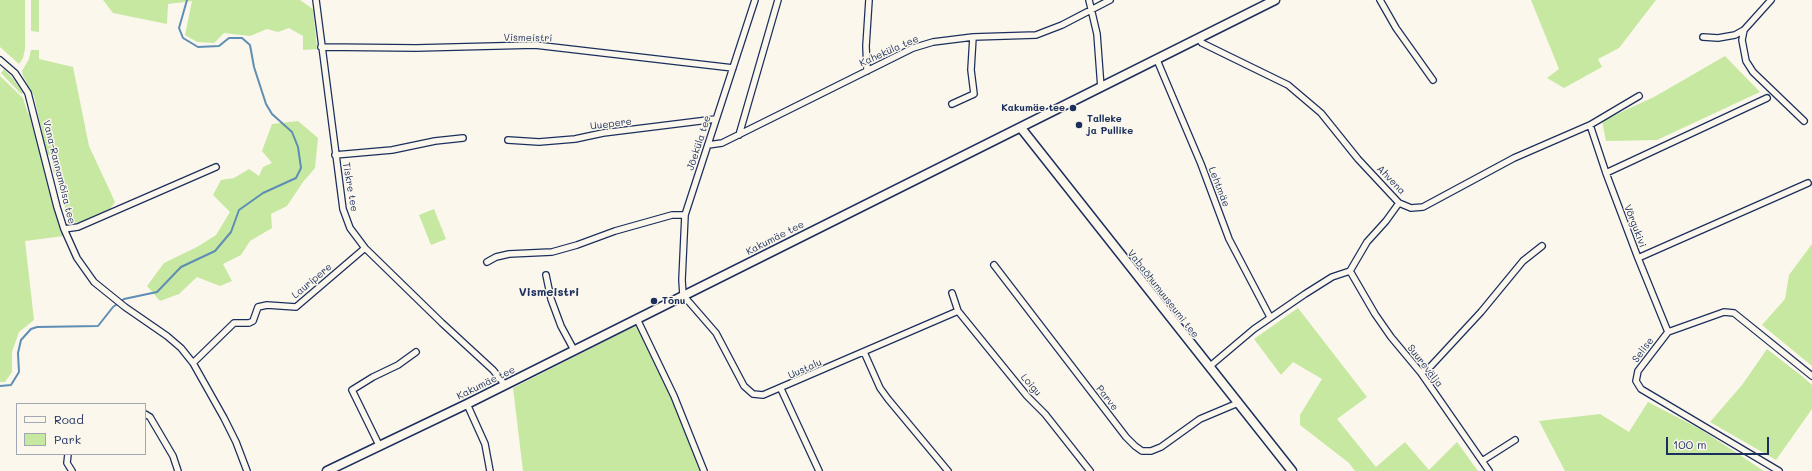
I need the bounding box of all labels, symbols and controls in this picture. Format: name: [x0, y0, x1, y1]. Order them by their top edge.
street label: Vismeistri: [503, 32, 553, 44]
street label: Kaheküla tee: [857, 33, 921, 69]
place label: Kakumäe tee: [1001, 102, 1065, 114]
marker: Kakumäe tee: [1068, 103, 1078, 113]
place label: Talleke ja Pullike: [1087, 113, 1133, 136]
street label: Jõeküla tee: [684, 114, 714, 172]
street label: Uuepere: [589, 115, 633, 133]
street label: Vana-Rannamõisa tee: [40, 119, 78, 225]
marker: Talleke ja Pullike: [1074, 120, 1084, 130]
street label: Tiskre tee: [340, 161, 360, 213]
street label: Ahvena: [1374, 163, 1408, 197]
street label: Lehtmäe: [1206, 165, 1232, 209]
street label: Võrgukivi: [1621, 203, 1649, 249]
street label: Kakumäe tee: [744, 218, 806, 258]
street label: Vabaõhumuuseumi tee: [1125, 247, 1201, 341]
street label: Lauripere: [290, 261, 334, 301]
district label: Vismeistri: [519, 285, 579, 299]
place label: Tõnu: [662, 295, 685, 307]
marker: Tõnu: [649, 296, 659, 306]
street label: Selise: [1630, 335, 1656, 365]
street label: Suurevälja: [1405, 342, 1445, 390]
street label: Uustalu: [786, 356, 824, 382]
street label: Kakumäe tee: [455, 364, 517, 402]
street label: Loigu: [1018, 371, 1044, 399]
street label: Parve: [1093, 383, 1121, 413]
legend: [16, 403, 146, 455]
text: Road: [54, 411, 84, 427]
scale bar: [1668, 429, 1771, 455]
text: Park: [54, 431, 81, 447]
text: 100 m: [1673, 436, 1707, 452]

